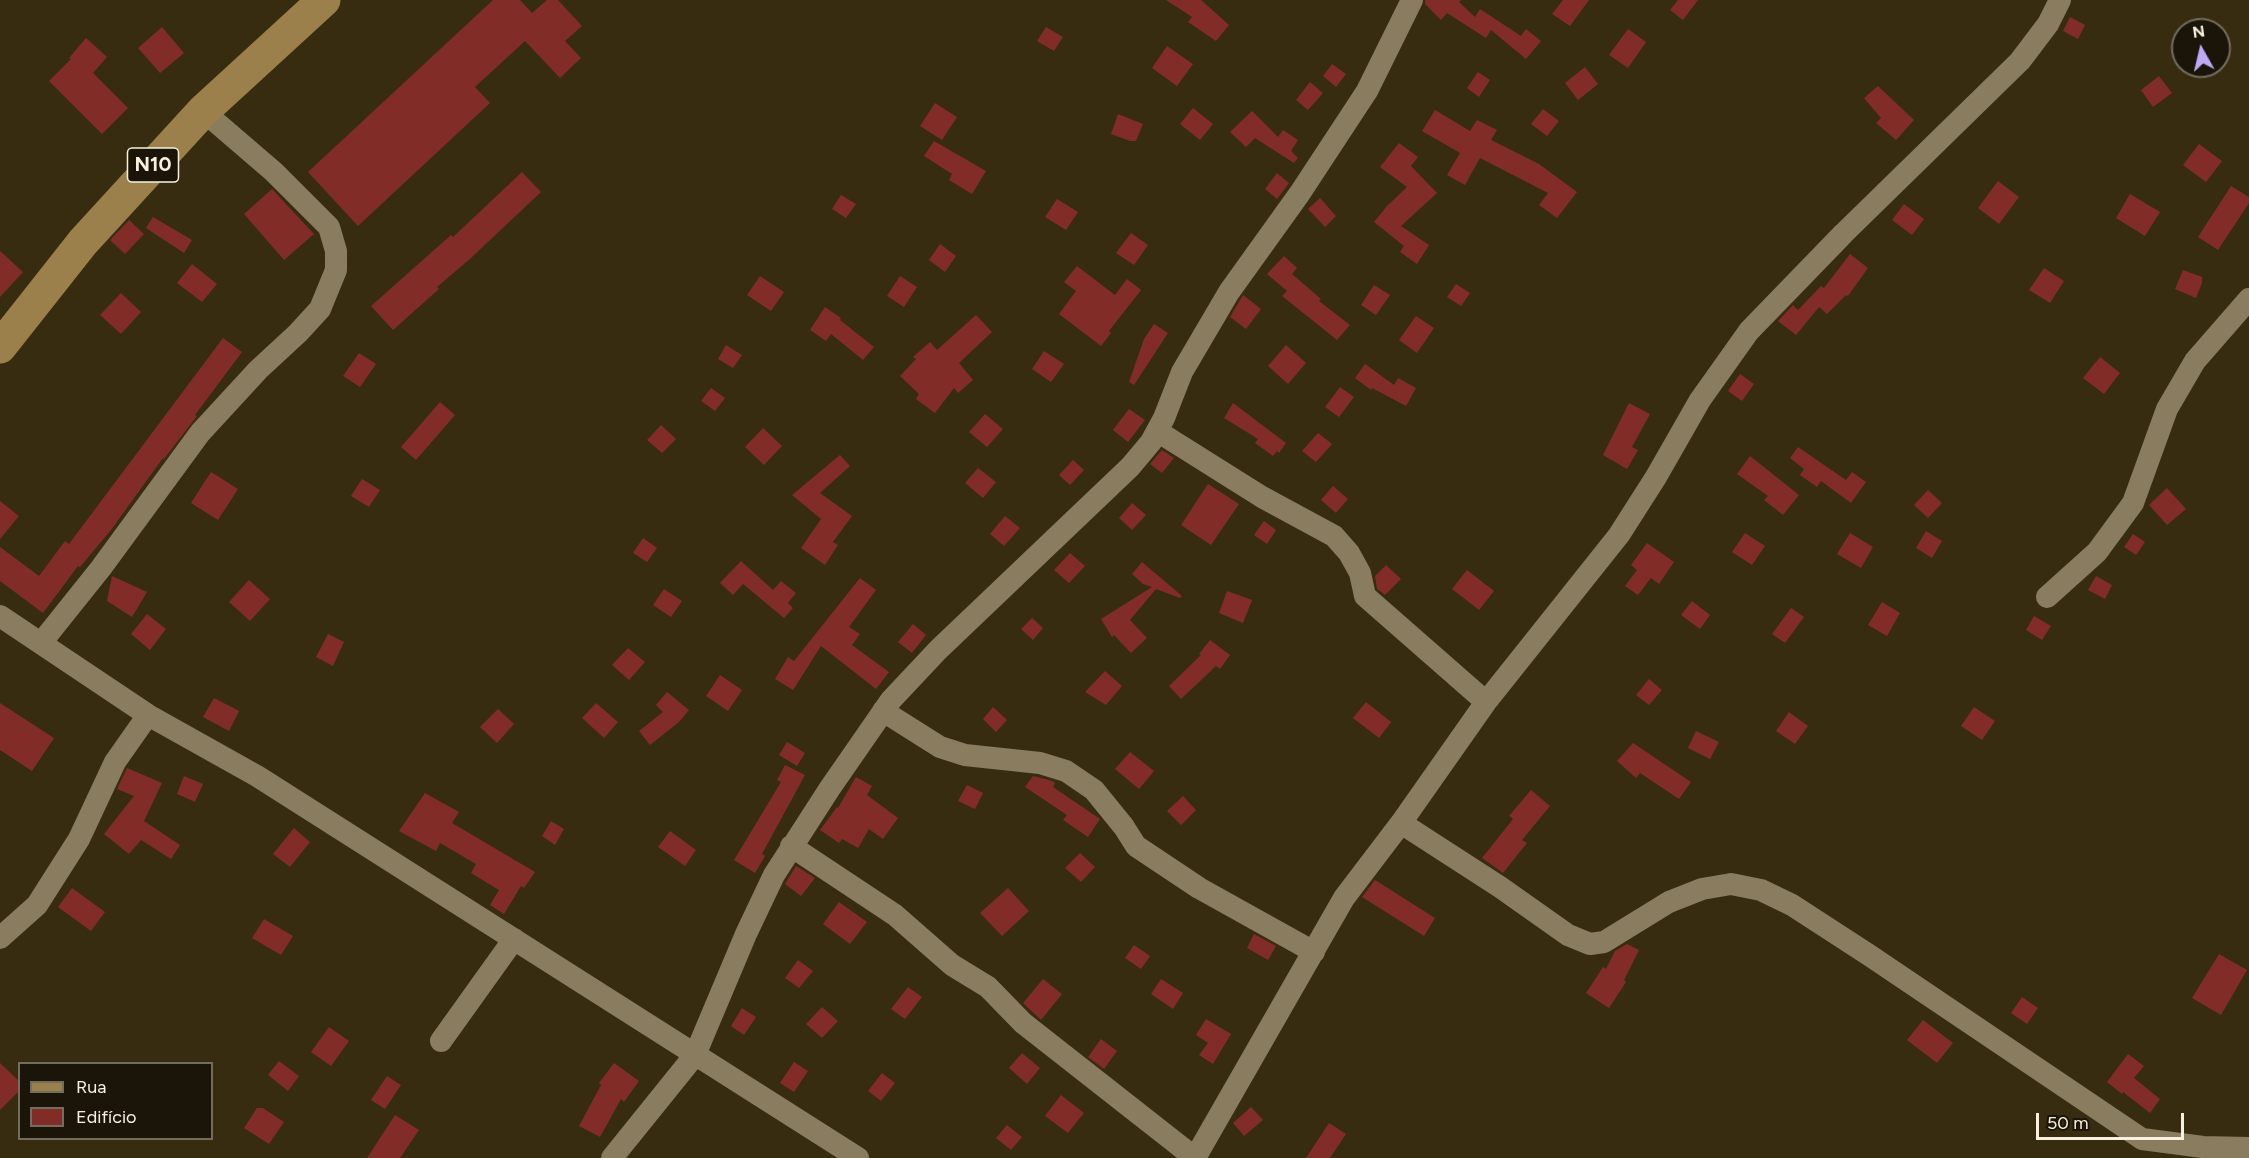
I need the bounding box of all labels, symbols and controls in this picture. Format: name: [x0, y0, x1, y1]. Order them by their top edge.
north arrow: [2171, 18, 2231, 78]
text: N: [2191, 21, 2206, 42]
road number: N10: [128, 148, 178, 182]
legend: [18, 1062, 213, 1140]
text: Rua: [76, 1076, 107, 1098]
scale bar: [2039, 1101, 2188, 1139]
text: Edifício: [76, 1106, 137, 1128]
text: 50 m: [2047, 1112, 2089, 1134]

